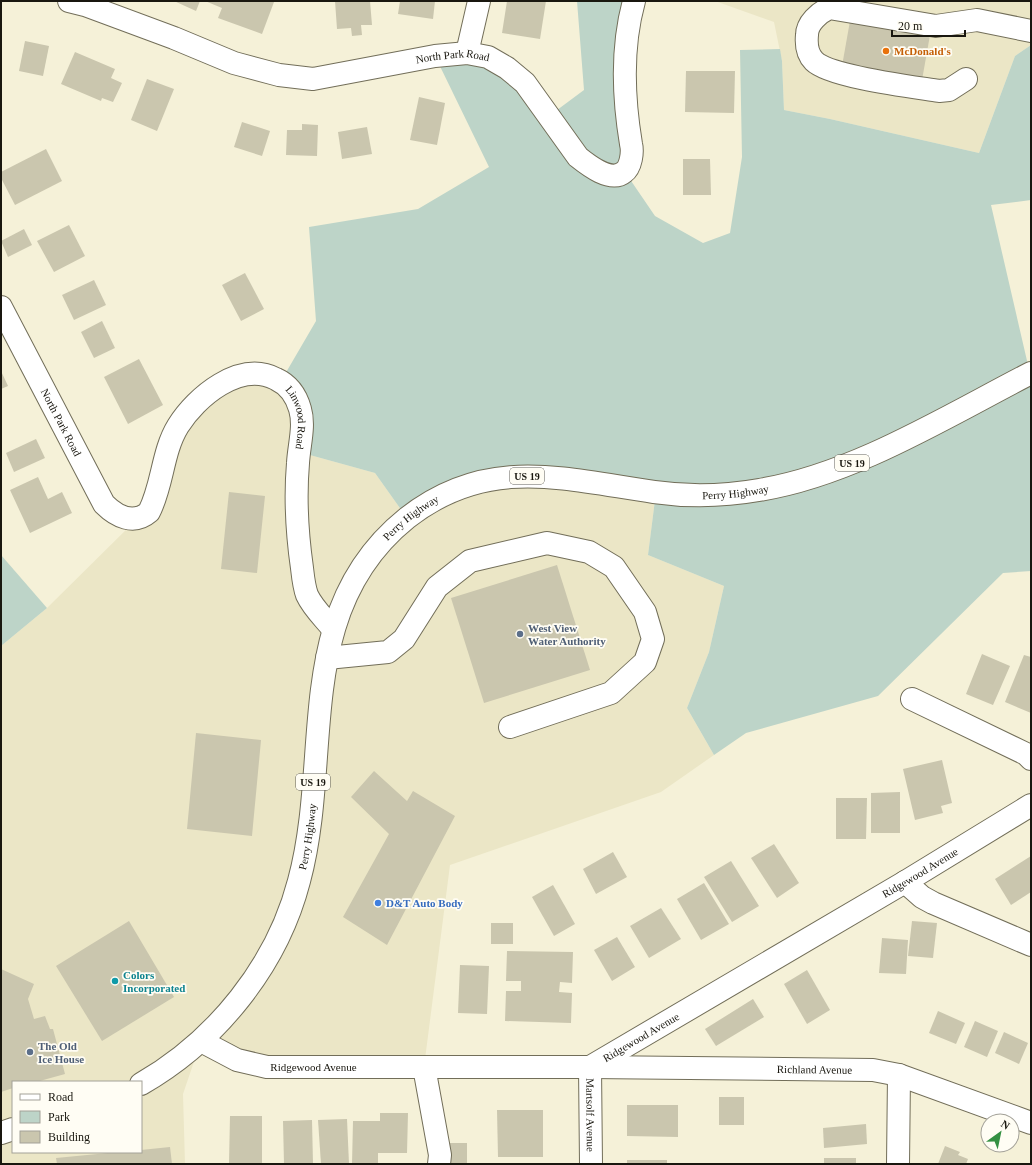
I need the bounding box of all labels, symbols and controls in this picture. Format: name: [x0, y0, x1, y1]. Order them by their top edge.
scale bar: [892, 12, 965, 38]
text: 20 m: [898, 19, 923, 33]
place label: McDonald's: [894, 45, 952, 57]
marker: McDonald's: [881, 46, 891, 56]
street label: North Park Road: [415, 47, 491, 66]
street label: Linwood Road: [284, 383, 308, 451]
street label: North Park Road: [39, 386, 84, 458]
road number: US 19: [835, 455, 869, 471]
road number: US 19: [510, 468, 544, 484]
street label: Perry Highway: [702, 482, 770, 501]
street label: Perry Highway: [380, 492, 441, 543]
place label: West View Water Authority: [528, 622, 606, 647]
marker: West View Water Authority: [515, 629, 525, 639]
road number: US 19: [296, 774, 330, 790]
street label: Perry Highway: [296, 802, 318, 871]
street label: Ridgewood Avenue: [880, 845, 960, 900]
place label: D&T Auto Body: [386, 897, 463, 909]
marker: D&T Auto Body: [373, 898, 383, 908]
place label: Colors Incorporated: [123, 969, 185, 994]
marker: Colors Incorporated: [110, 976, 120, 986]
street label: Ridgewood Avenue: [601, 1010, 681, 1064]
place label: The Old Ice House: [38, 1040, 84, 1065]
marker: The Old Ice House: [25, 1047, 35, 1057]
street label: Ridgewood Avenue: [270, 1061, 357, 1073]
street label: Richland Avenue: [777, 1063, 852, 1076]
street label: Martsolf Avenue: [584, 1078, 597, 1152]
legend: [12, 1081, 142, 1153]
text: Road: [48, 1090, 73, 1104]
text: Park: [48, 1110, 70, 1124]
north arrow: [980, 1113, 1020, 1153]
text: N: [999, 1117, 1012, 1132]
text: Building: [48, 1130, 90, 1144]

